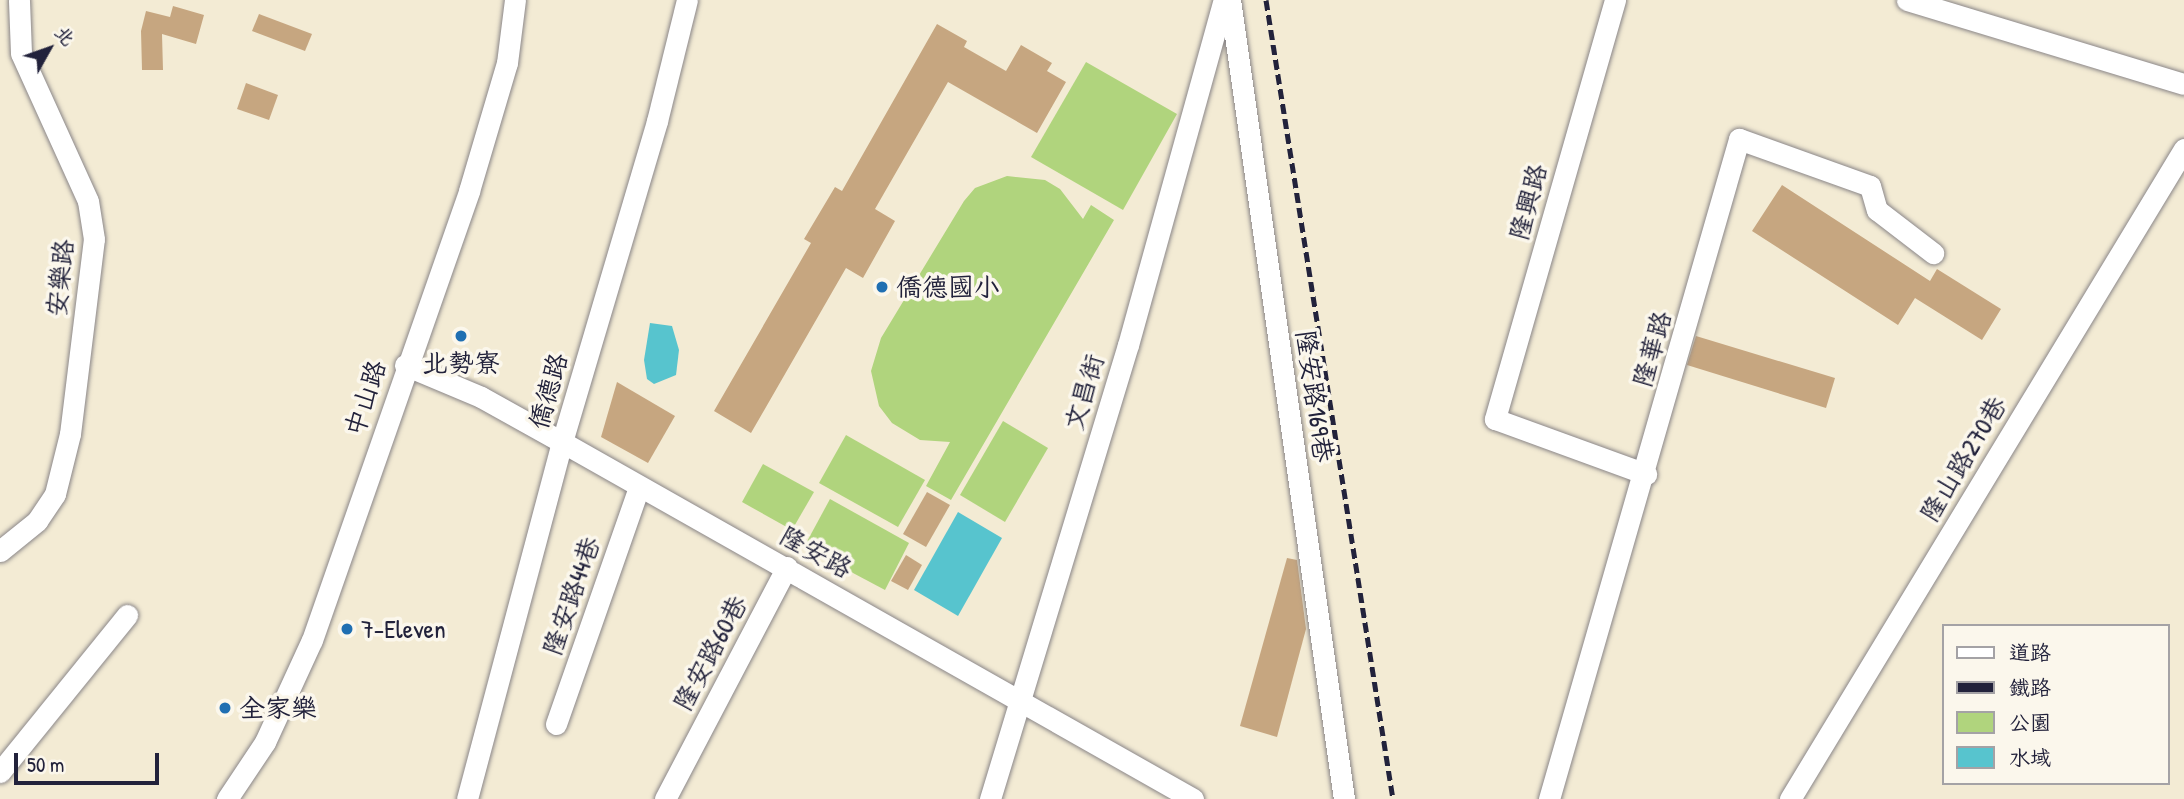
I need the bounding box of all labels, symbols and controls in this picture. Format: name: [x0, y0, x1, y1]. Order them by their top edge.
north arrow: [14, 14, 84, 84]
text: 北: [49, 20, 81, 51]
street label: 隆興路: [1503, 160, 1553, 244]
street label: 安樂路: [40, 238, 80, 318]
place label: 僑德國小: [896, 271, 1000, 303]
marker: 僑德國小: [874, 279, 890, 295]
street label: 隆華路: [1626, 307, 1678, 391]
marker: 北勢寮: [453, 328, 469, 344]
street label: 隆安路169巷: [1290, 328, 1340, 464]
place label: 北勢寮: [422, 347, 500, 379]
street label: 僑德路: [522, 349, 574, 433]
street label: 文昌街: [1058, 350, 1110, 434]
street label: 中山路: [338, 356, 392, 440]
street label: 隆山路270巷: [1913, 391, 2013, 527]
street label: 隆安路: [774, 519, 858, 585]
street label: 隆安路44巷: [536, 533, 606, 659]
street label: 隆安路60巷: [667, 590, 753, 716]
place label: 7-Eleven: [361, 613, 446, 645]
marker: 7-Eleven: [339, 621, 355, 637]
legend: [1942, 624, 2170, 785]
text: 道路: [2009, 638, 2051, 667]
text: 鐵路: [2009, 673, 2051, 702]
place label: 全家樂: [239, 692, 317, 724]
marker: 全家樂: [217, 700, 233, 716]
text: 公園: [2009, 708, 2051, 737]
scale bar: [18, 740, 163, 784]
text: 水域: [2009, 743, 2051, 772]
text: 50 m: [27, 750, 64, 779]

